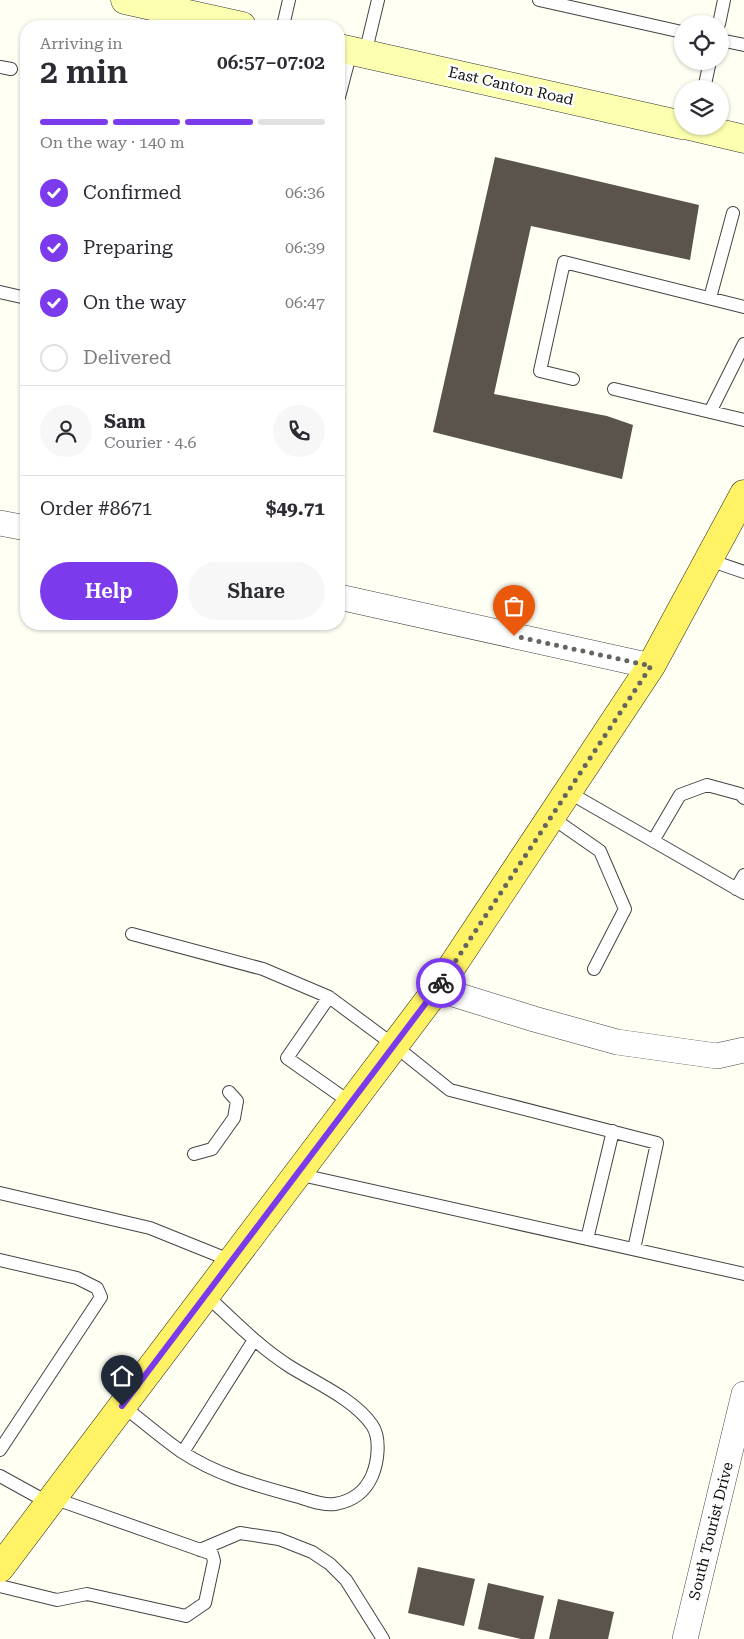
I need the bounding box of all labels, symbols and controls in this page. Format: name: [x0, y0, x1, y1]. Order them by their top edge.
map controls: [674, 15, 729, 135]
button: locate: [674, 15, 729, 70]
text: Arriving in: [40, 34, 123, 53]
text: 06:57–07:02: [217, 51, 325, 74]
text: 2 min: [40, 53, 128, 91]
street label: East Canton Road: [447, 63, 576, 109]
button: layers: [674, 80, 729, 135]
text: On the way · 140 m: [40, 133, 185, 152]
icon: check: [40, 179, 68, 207]
text: Confirmed: [83, 181, 181, 204]
text: 06:36: [285, 183, 325, 202]
icon: check: [40, 234, 68, 262]
text: Preparing: [83, 236, 173, 259]
text: 06:39: [285, 238, 325, 257]
icon: check: [40, 289, 68, 317]
text: On the way: [83, 291, 186, 314]
text: 06:47: [285, 293, 325, 312]
text: Delivered: [83, 346, 171, 369]
button: person: [40, 405, 92, 457]
button: phone: [273, 405, 325, 457]
text: Sam: [104, 410, 146, 433]
text: Courier · 4.6: [104, 433, 197, 452]
text: Order #8671: [40, 497, 152, 520]
text: $49.71: [266, 497, 325, 520]
button: Help: [40, 562, 178, 620]
button: Share: [188, 562, 325, 620]
pin: [493, 585, 535, 636]
icon: bag: [500, 592, 528, 620]
courier: [416, 958, 466, 1008]
icon: bike: [427, 969, 455, 997]
pin: [101, 1355, 143, 1406]
icon: home: [108, 1362, 136, 1390]
street label: South Tourist Drive: [685, 1460, 737, 1602]

